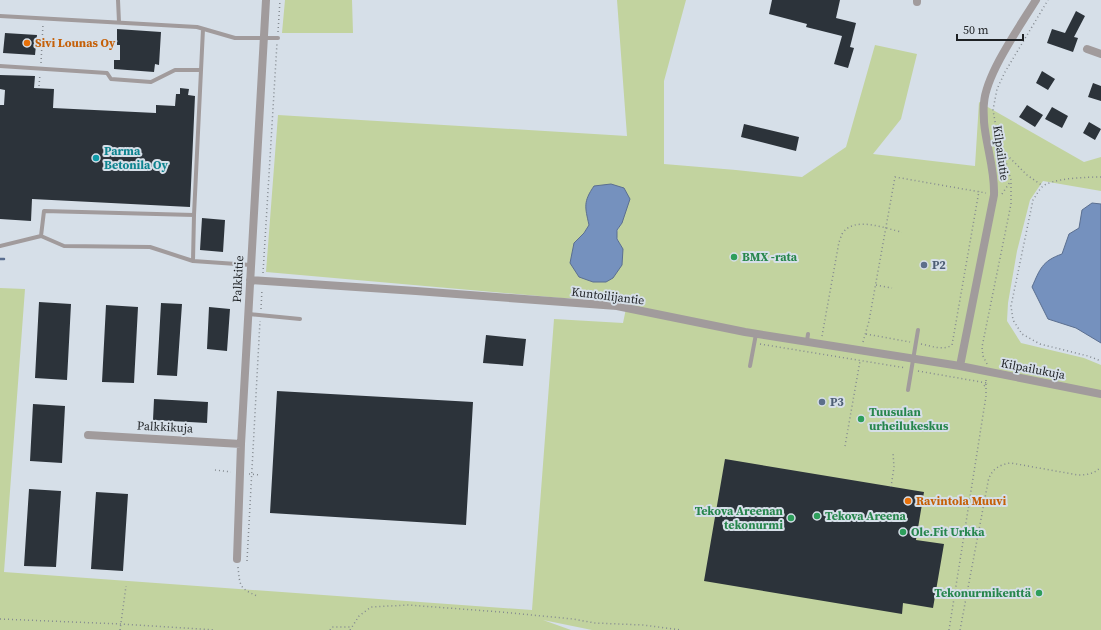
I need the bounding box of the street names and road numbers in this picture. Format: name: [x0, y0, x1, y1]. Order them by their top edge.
street label: Kilpailutie: [989, 124, 1013, 182]
street label: Palkkitie: [229, 255, 247, 303]
street label: Kuntoilijantie: [571, 284, 645, 308]
street label: Kilpailukuja: [1000, 355, 1067, 383]
street label: Palkkikuja: [136, 418, 194, 437]

